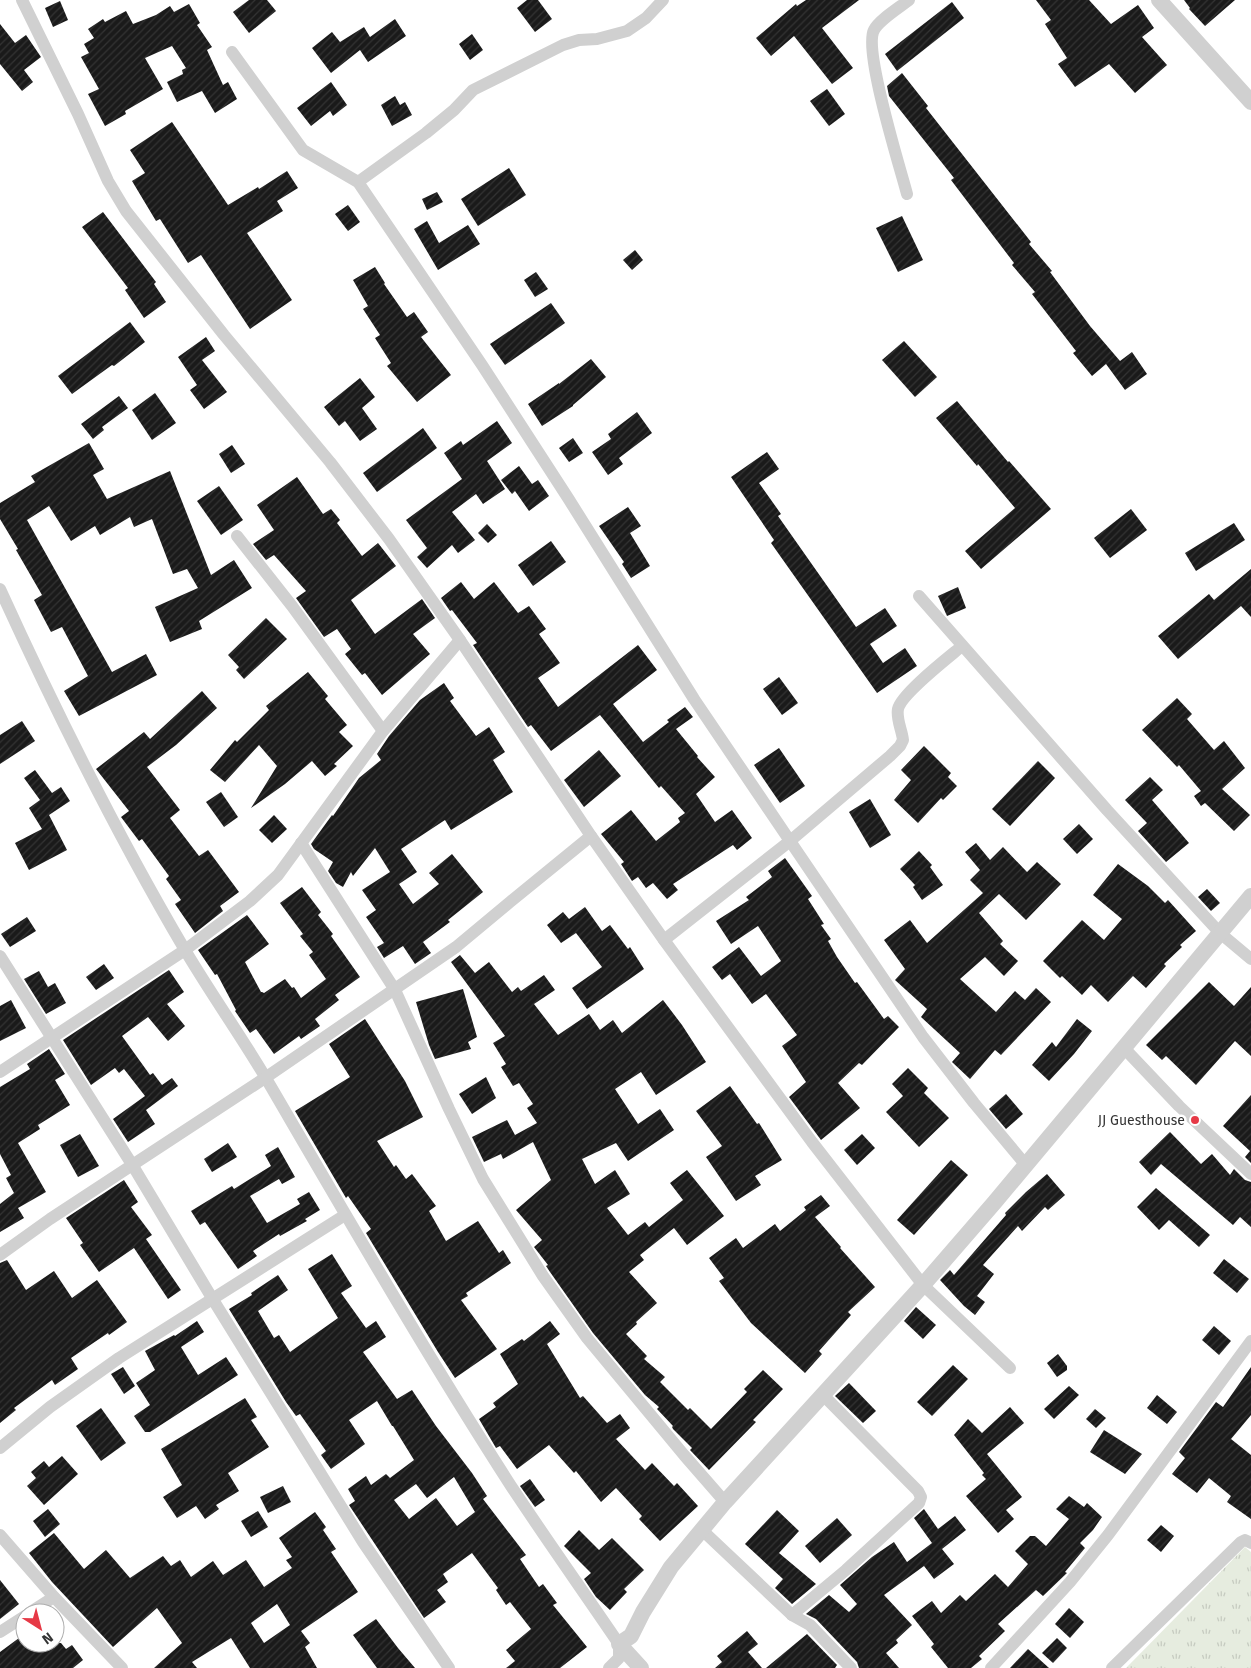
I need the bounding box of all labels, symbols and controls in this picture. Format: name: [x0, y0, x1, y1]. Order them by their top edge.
place label: JJ Guesthouse: [1098, 1112, 1185, 1129]
marker: JJ Guesthouse: [1189, 1114, 1201, 1126]
north arrow: [15, 1603, 65, 1653]
text: N: [39, 1629, 56, 1648]

